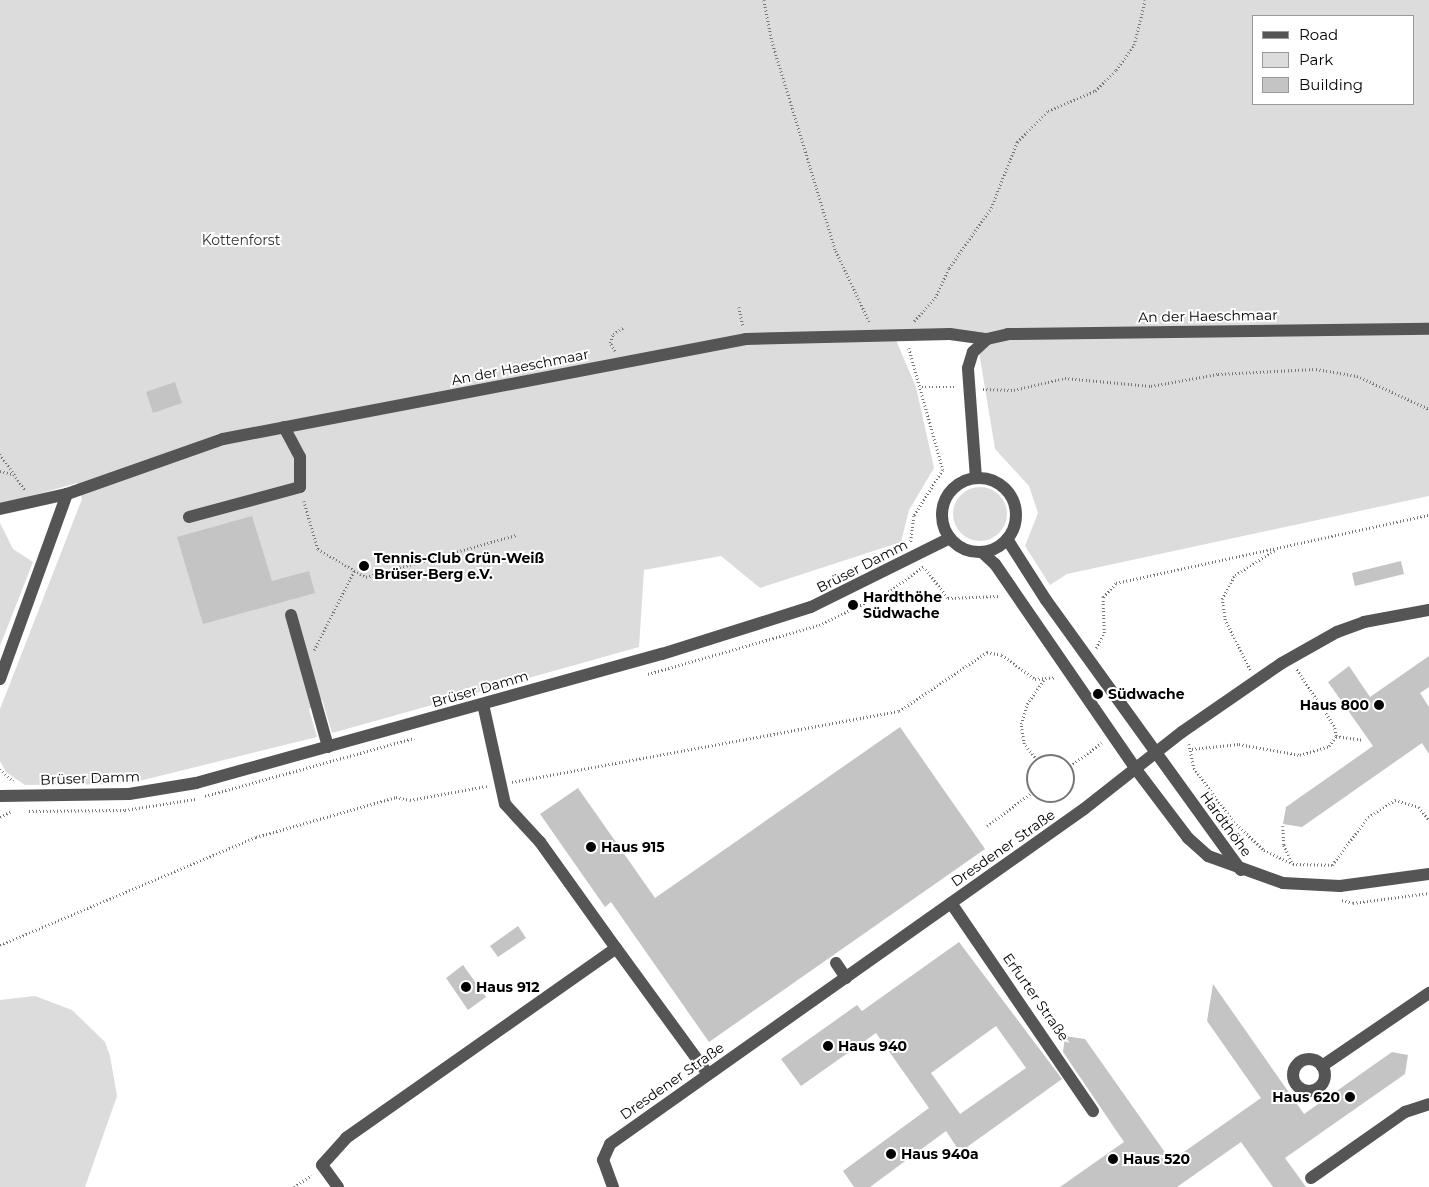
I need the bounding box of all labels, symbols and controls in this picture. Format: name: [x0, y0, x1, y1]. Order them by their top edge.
legend: [1252, 15, 1414, 105]
text: Road: [1299, 25, 1338, 44]
text: Park: [1299, 50, 1333, 69]
text: Building: [1299, 75, 1363, 94]
park label: Kottenforst: [202, 232, 280, 248]
street label: An der Haeschmaar: [1138, 306, 1278, 326]
street label: An der Haeschmaar: [450, 345, 590, 389]
street label: Brüser Damm: [814, 536, 910, 596]
place label: Tennis-Club Grün-Weiß Brüser-Berg e.V.: [374, 550, 544, 582]
marker: Tennis-Club Grün-Weiß Brüser-Berg e.V.: [358, 560, 370, 572]
place label: Hardthöhe Südwache: [863, 589, 942, 622]
marker: Hardthöhe Südwache: [847, 599, 859, 611]
street label: Brüser Damm: [430, 667, 530, 711]
place label: Südwache: [1108, 686, 1185, 702]
marker: Südwache: [1092, 688, 1104, 700]
place label: Haus 800: [1300, 697, 1369, 713]
marker: Haus 800: [1373, 699, 1385, 711]
street label: Brüser Damm: [40, 768, 140, 788]
street label: Hardthöhe: [1197, 788, 1255, 860]
street label: Dresdener Straße: [948, 806, 1058, 890]
place label: Haus 915: [601, 839, 665, 855]
marker: Haus 915: [585, 841, 597, 853]
street label: Erfurter Straße: [999, 950, 1073, 1044]
place label: Haus 912: [476, 979, 540, 995]
marker: Haus 912: [460, 981, 472, 993]
place label: Haus 940: [838, 1038, 907, 1054]
street label: Dresdener Straße: [617, 1039, 727, 1123]
marker: Haus 940: [822, 1040, 834, 1052]
place label: Haus 620: [1272, 1089, 1340, 1105]
marker: Haus 620: [1344, 1091, 1356, 1103]
place label: Haus 940a: [901, 1146, 979, 1162]
marker: Haus 940a: [885, 1148, 897, 1160]
place label: Haus 520: [1123, 1151, 1190, 1167]
marker: Haus 520: [1107, 1153, 1119, 1165]

